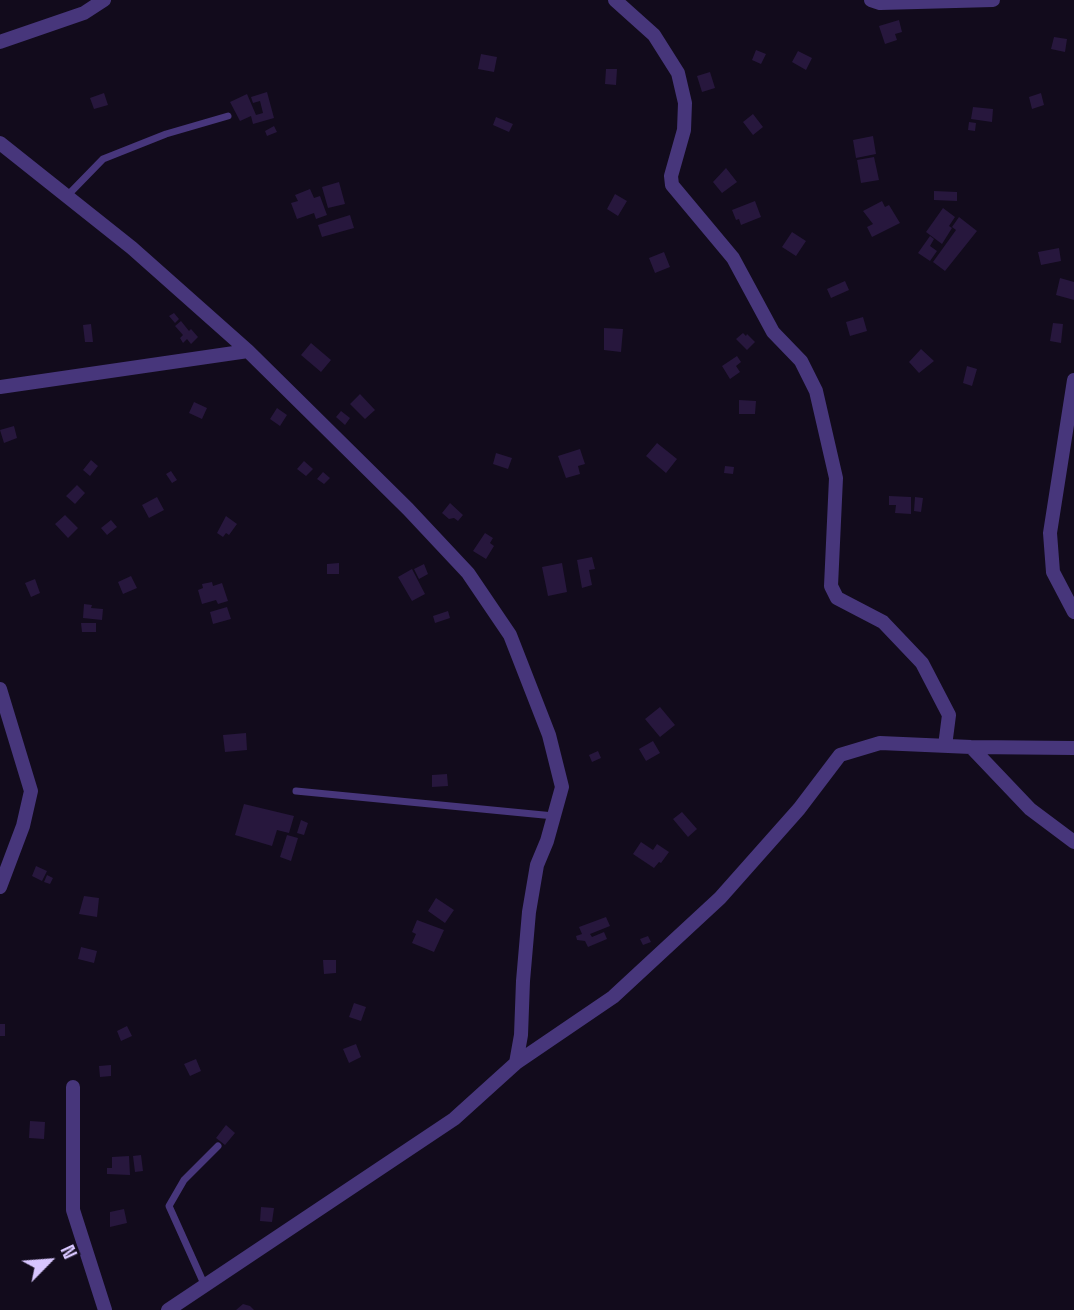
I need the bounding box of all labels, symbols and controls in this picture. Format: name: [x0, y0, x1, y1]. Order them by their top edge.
north arrow: [14, 1226, 84, 1296]
text: N: [54, 1241, 83, 1263]

